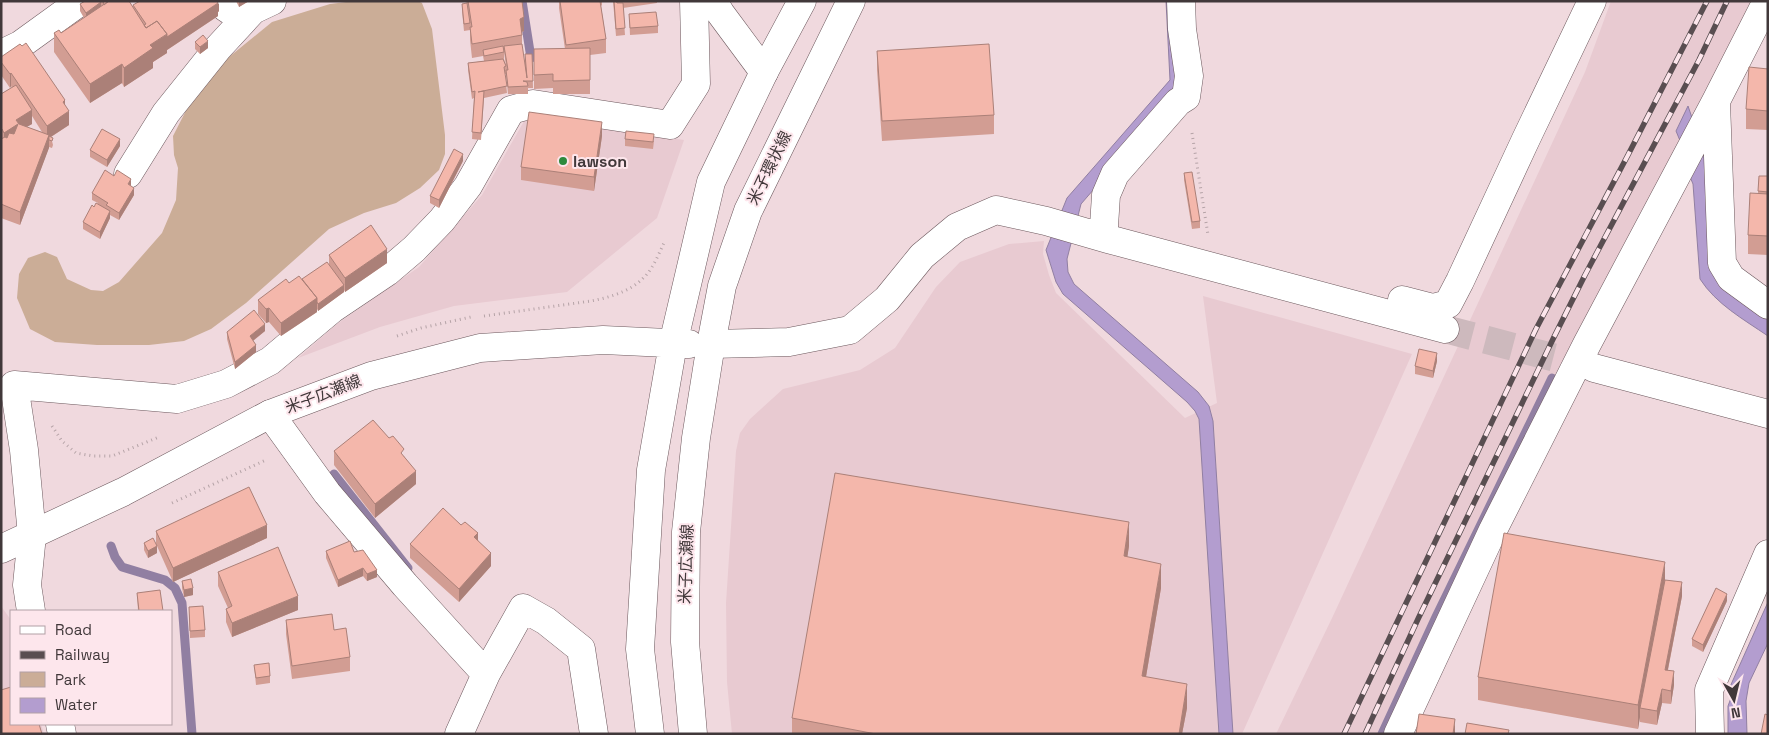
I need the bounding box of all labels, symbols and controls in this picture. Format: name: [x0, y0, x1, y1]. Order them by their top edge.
street label: 米子環状線: [742, 127, 796, 209]
place label: lawson: [573, 151, 627, 172]
marker: lawson: [557, 155, 569, 167]
street label: 米子広瀬線: [282, 370, 364, 418]
street label: 米子広瀬線: [674, 524, 698, 604]
legend: [10, 610, 172, 725]
text: Road: [55, 620, 92, 639]
text: Railway: [55, 645, 110, 664]
text: Park: [55, 670, 86, 689]
north arrow: [1709, 675, 1759, 725]
text: Water: [55, 695, 98, 714]
text: N: [1730, 703, 1742, 722]

